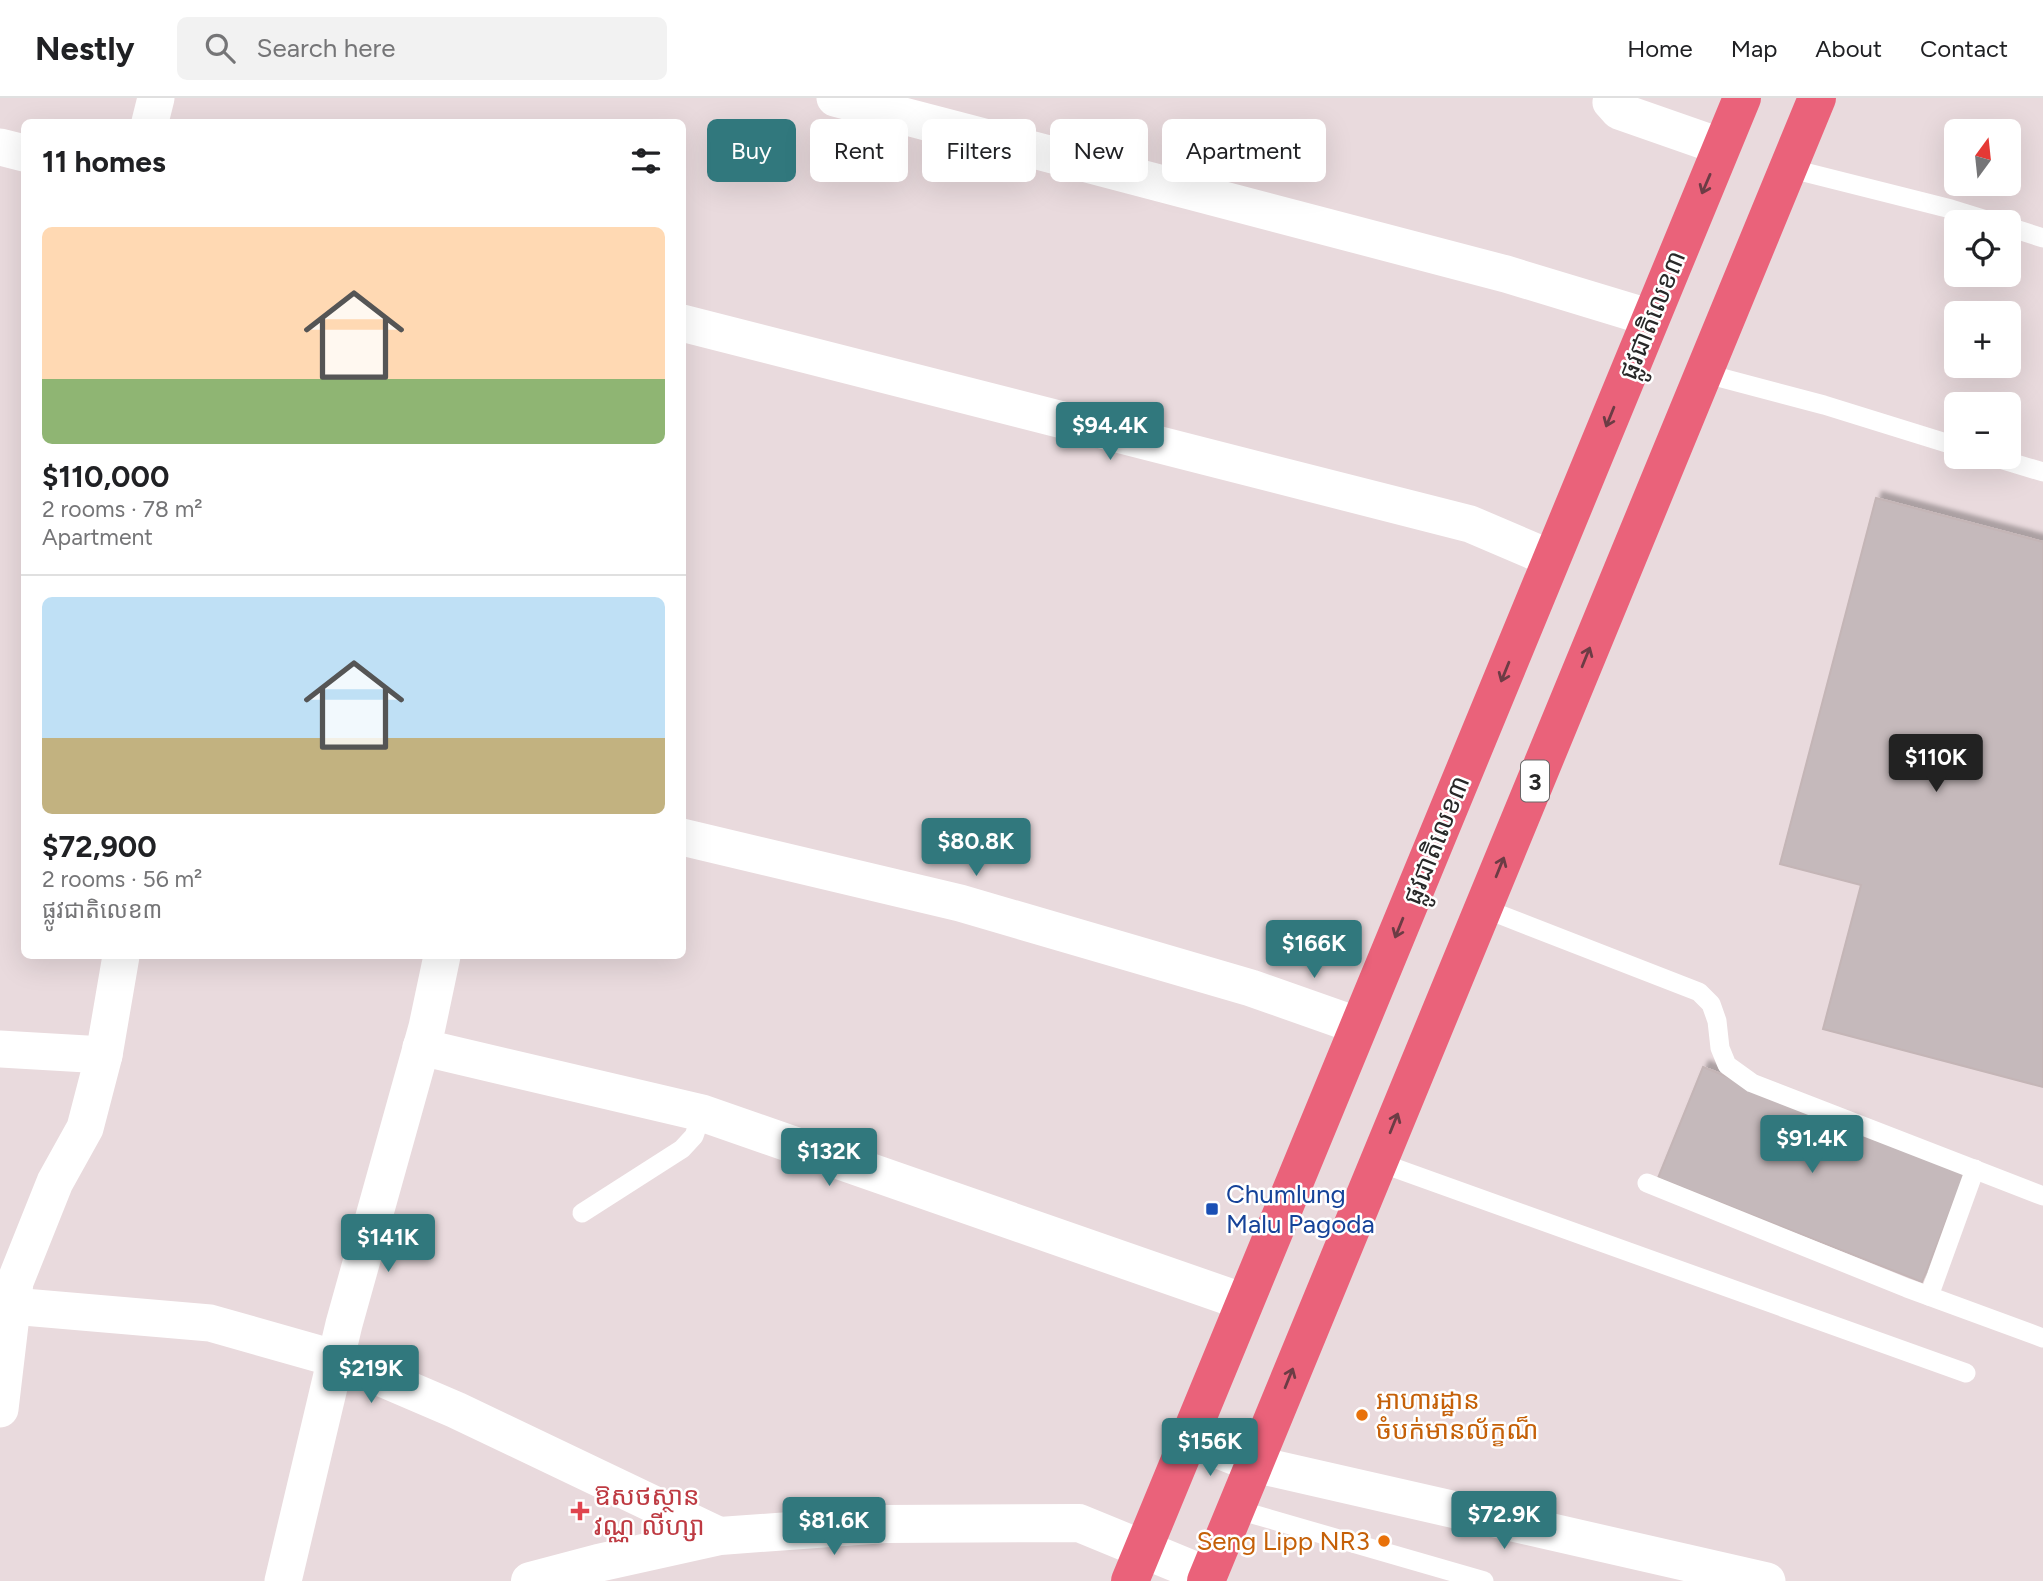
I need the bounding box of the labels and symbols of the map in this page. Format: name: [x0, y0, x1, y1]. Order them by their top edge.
north arrow: [1944, 119, 2021, 196]
one-way arrow: [1699, 172, 1712, 194]
street label: ផ្លូវជាតិលេខ៣: [1612, 246, 1699, 387]
pin: $94.4K: [1053, 402, 1167, 462]
one-way arrow: [1603, 405, 1616, 427]
one-way arrow: [1581, 647, 1594, 668]
one-way arrow: [1498, 661, 1511, 683]
pin: $110K: [1887, 734, 1985, 794]
road number: 3: [1521, 760, 1549, 802]
street label: ផ្លូវជាតិលេខ៣: [1396, 771, 1483, 912]
pin: $80.8K: [919, 818, 1033, 878]
one-way arrow: [1494, 857, 1507, 878]
one-way arrow: [1392, 916, 1405, 938]
pin: $166K: [1265, 920, 1363, 980]
one-way arrow: [1389, 1112, 1402, 1134]
pin: $91.4K: [1755, 1116, 1869, 1175]
pin: $132K: [780, 1128, 878, 1188]
place label: Chumlung Malu Pagoda: [1226, 1178, 1375, 1240]
marker: Chumlung Malu Pagoda: [1204, 1201, 1220, 1217]
pin: $141K: [339, 1214, 437, 1274]
pin: $219K: [322, 1346, 420, 1405]
one-way arrow: [1284, 1368, 1297, 1390]
place label: អាហារដ្ឋាន ចំបក់មានល័ក្ខណ៏: [1376, 1384, 1538, 1447]
marker: អាហារដ្ឋាន ចំបក់មានល័ក្ខណ៏: [1354, 1407, 1370, 1423]
pin: $156K: [1161, 1418, 1259, 1478]
place label: ឱសថស្ថាន វណ្ណ លីហ្សា: [594, 1480, 705, 1543]
pin: $72.9K: [1447, 1492, 1561, 1551]
pin: $81.6K: [777, 1498, 891, 1557]
marker: ឱសថស្ថាន វណ្ណ លីហ្សា: [572, 1503, 588, 1519]
place label: Seng Lipp NR3: [1196, 1525, 1370, 1557]
marker: Seng Lipp NR3: [1376, 1533, 1392, 1549]

